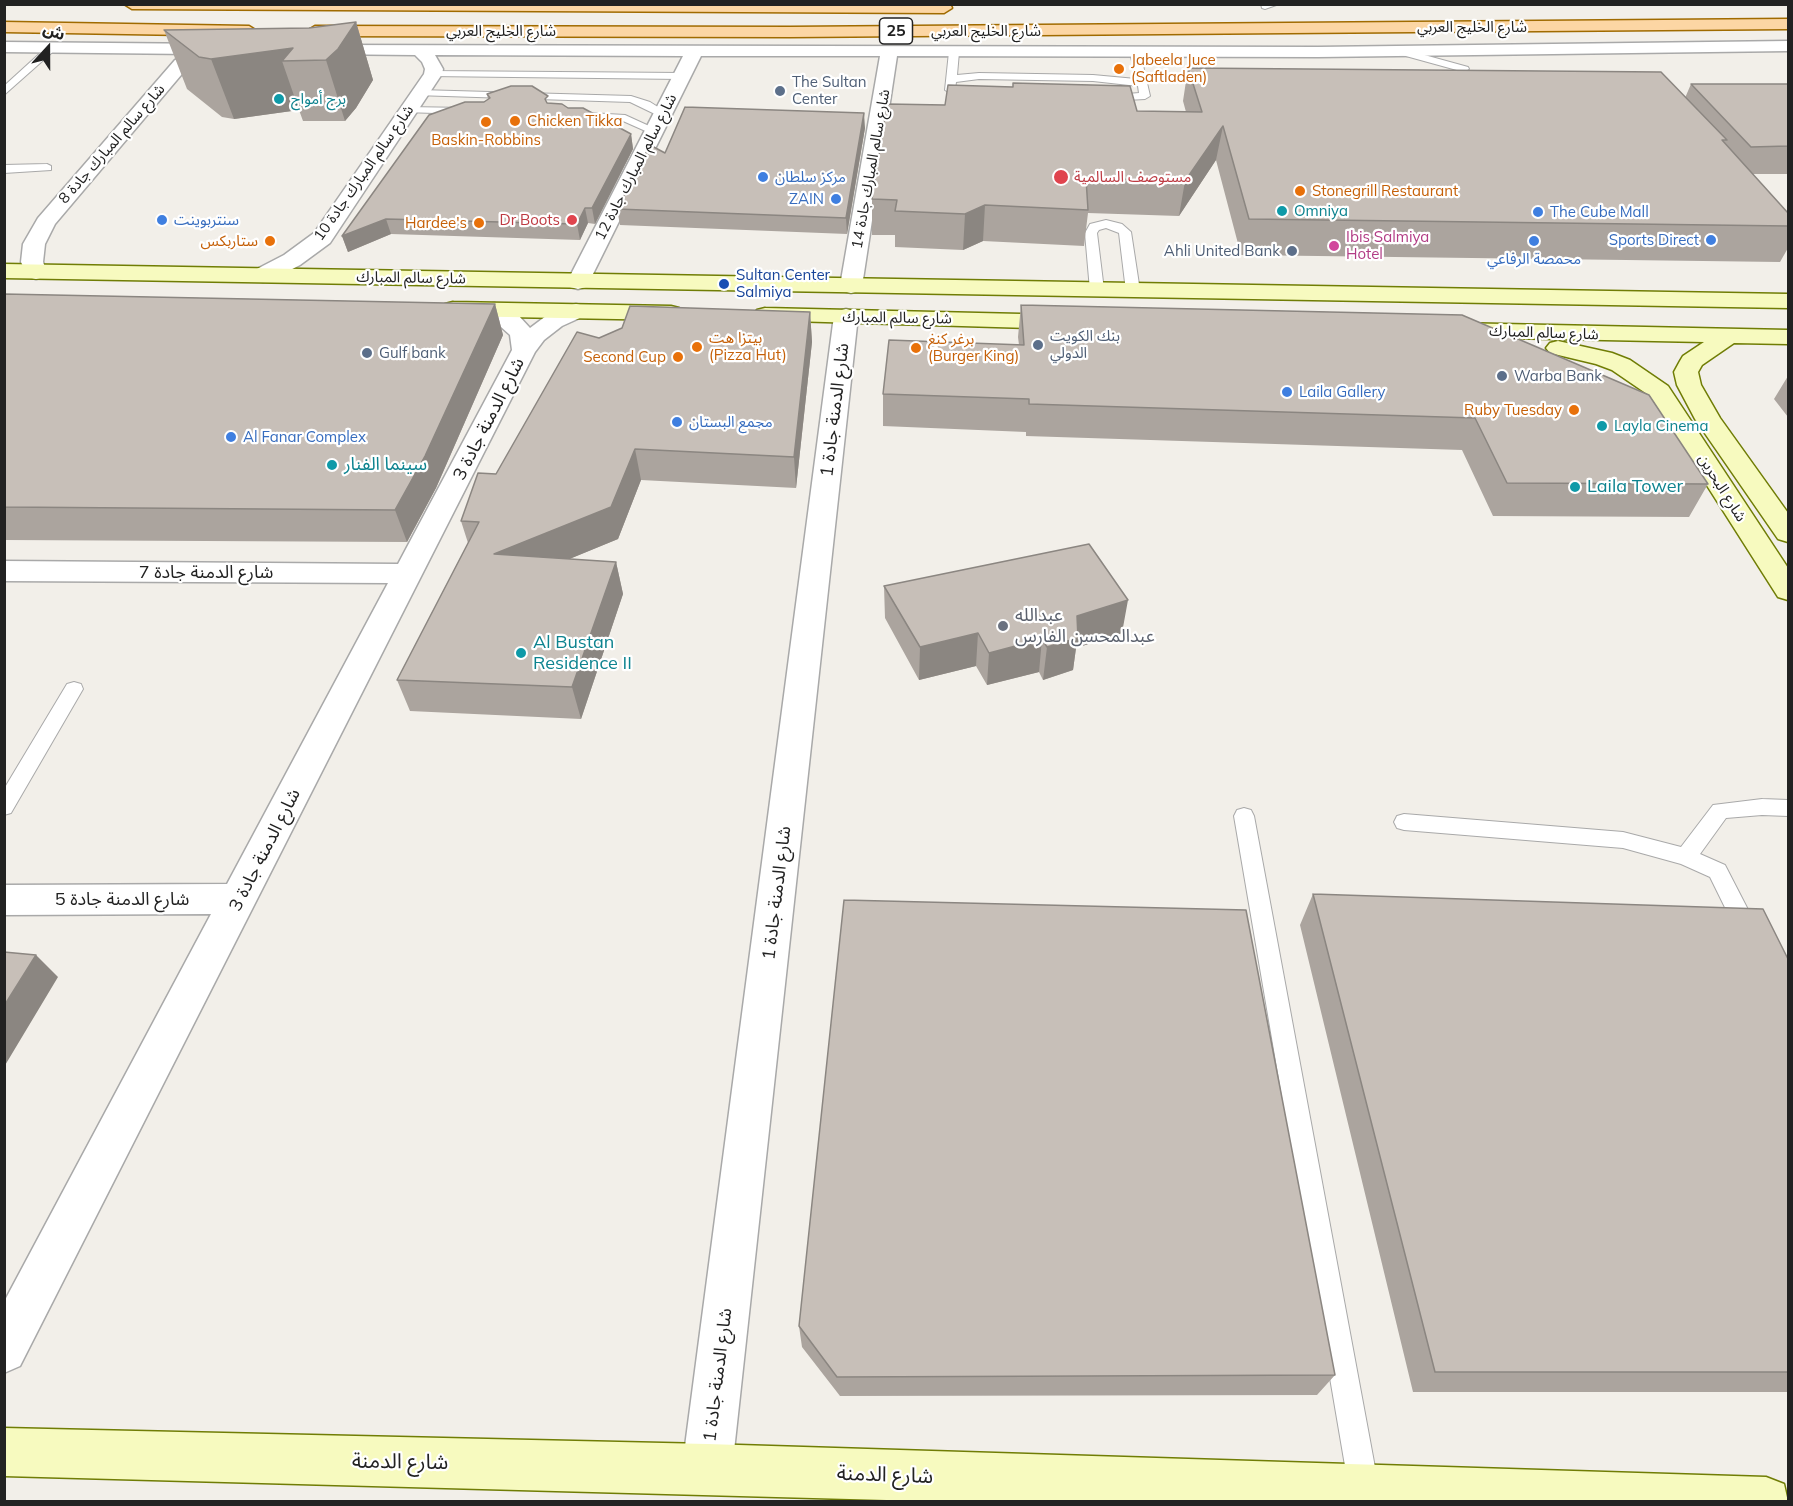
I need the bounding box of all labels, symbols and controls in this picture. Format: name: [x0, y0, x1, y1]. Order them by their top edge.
north arrow: [18, 18, 78, 78]
text: ش: [41, 18, 68, 44]
road number: 25: [880, 18, 912, 44]
street label: شارع الخليج العربي: [1417, 18, 1527, 36]
street label: شارع الخليج العربي: [446, 22, 556, 40]
street label: شارع الخليج العربي: [931, 22, 1041, 40]
place label: Jabeela Juce (Saftladen): [1131, 51, 1216, 86]
marker: Jabeela Juce (Saftladen): [1112, 62, 1126, 76]
place label: The Sultan Center: [792, 73, 867, 108]
street label: شارع سالم المبارك جادة 8: [55, 80, 169, 208]
marker: The Sultan Center: [773, 84, 787, 98]
street label: شارع سالم المبارك جادة 14: [848, 88, 894, 250]
place label: برج أمواج: [291, 90, 346, 108]
street label: شارع سالم المبارك جادة 12: [591, 91, 681, 243]
marker: برج أمواج: [272, 92, 286, 106]
street label: شارع سالم المبارك جادة 10: [310, 102, 418, 244]
place label: Chicken Tikka: [527, 112, 622, 130]
marker: Chicken Tikka: [508, 114, 522, 128]
marker: Baskin-Robbins: [479, 115, 493, 129]
place label: Baskin-Robbins: [431, 131, 541, 149]
place label: مركز سلطان: [775, 168, 846, 186]
marker: مستوصف السالمية: [1052, 168, 1070, 186]
place label: مستوصف السالمية: [1074, 168, 1191, 186]
marker: مركز سلطان: [756, 170, 770, 184]
place label: Stonegrill Restaurant: [1312, 182, 1458, 200]
marker: Stonegrill Restaurant: [1293, 184, 1307, 198]
place label: ZAIN: [789, 190, 824, 208]
marker: ZAIN: [829, 192, 843, 206]
place label: Omniya: [1294, 202, 1348, 220]
place label: The Cube Mall: [1550, 203, 1649, 221]
marker: Omniya: [1275, 204, 1289, 218]
marker: The Cube Mall: [1531, 205, 1545, 219]
place label: سنتربوينت: [174, 211, 239, 229]
place label: Dr Boots: [499, 211, 560, 229]
marker: سنتربوينت: [155, 213, 169, 227]
marker: Dr Boots: [565, 213, 579, 227]
place label: Hardee's: [405, 214, 467, 232]
marker: Hardee's: [472, 216, 486, 230]
place label: Ibis Salmiya Hotel: [1346, 228, 1429, 263]
place label: Sports Direct: [1609, 231, 1699, 249]
place label: ستاربكس: [201, 232, 258, 250]
marker: Sports Direct: [1704, 233, 1718, 247]
marker: ستاربكس: [263, 234, 277, 248]
marker: محمصة الرفاعي: [1527, 234, 1541, 248]
marker: Ibis Salmiya Hotel: [1327, 239, 1341, 253]
place label: Ahli United Bank: [1164, 242, 1280, 260]
marker: Ahli United Bank: [1285, 244, 1299, 258]
place label: محمصة الرفاعي: [1487, 250, 1581, 268]
place label: Sultan Center Salmiya: [736, 266, 830, 301]
street label: شارع سالم المبارك: [356, 268, 466, 288]
marker: Sultan Center Salmiya: [717, 277, 731, 291]
street label: شارع سالم المبارك: [842, 308, 952, 328]
street label: شارع سالم المبارك: [1489, 322, 1599, 344]
place label: بنك الكويت الدولي: [1050, 327, 1120, 362]
place label: بيتزا هت (Pizza Hut): [709, 329, 787, 364]
place label: برغر كنغ (Burger King): [928, 330, 1019, 365]
marker: بنك الكويت الدولي: [1031, 338, 1045, 352]
marker: بيتزا هت (Pizza Hut): [690, 340, 704, 354]
marker: برغر كنغ (Burger King): [909, 341, 923, 355]
street label: شارع الدمنة جادة 1: [816, 342, 854, 478]
place label: Gulf bank: [379, 344, 446, 362]
marker: Gulf bank: [360, 346, 374, 360]
place label: Second Cup: [583, 348, 666, 366]
marker: Second Cup: [671, 350, 685, 364]
street label: شارع الدمنة جادة 3: [449, 354, 529, 484]
place label: Warba Bank: [1514, 367, 1602, 385]
marker: Warba Bank: [1495, 369, 1509, 383]
place label: Laila Gallery: [1299, 383, 1385, 401]
marker: Laila Gallery: [1280, 385, 1294, 399]
place label: Ruby Tuesday: [1464, 401, 1562, 419]
marker: Ruby Tuesday: [1567, 403, 1581, 417]
place label: مجمع البستان: [689, 413, 773, 431]
marker: مجمع البستان: [670, 415, 684, 429]
place label: Layla Cinema: [1614, 417, 1708, 435]
marker: Layla Cinema: [1595, 419, 1609, 433]
place label: Al Fanar Complex: [243, 428, 366, 446]
marker: Al Fanar Complex: [224, 430, 238, 444]
street label: شارع البحرين: [1694, 451, 1750, 525]
place label: سينما الفنار: [344, 454, 427, 476]
marker: سينما الفنار: [325, 458, 339, 472]
place label: Laila Tower: [1587, 476, 1683, 498]
marker: Laila Tower: [1568, 480, 1582, 494]
street label: شارع الدمنة جادة 7: [139, 562, 273, 584]
place label: عبدالله عبدالمحسن الفارس: [1015, 605, 1155, 648]
marker: عبدالله عبدالمحسن الفارس: [996, 619, 1010, 633]
place label: Al Bustan Residence II: [533, 632, 632, 674]
marker: Al Bustan Residence II: [514, 646, 528, 660]
street label: شارع الدمنة جادة 3: [225, 785, 305, 915]
street label: شارع الدمنة جادة 1: [758, 825, 796, 961]
street label: شارع الدمنة جادة 5: [55, 889, 189, 911]
street label: شارع الدمنة جادة 1: [699, 1307, 737, 1443]
street label: شارع الدمنة: [352, 1449, 448, 1475]
street label: شارع الدمنة: [836, 1461, 934, 1489]

